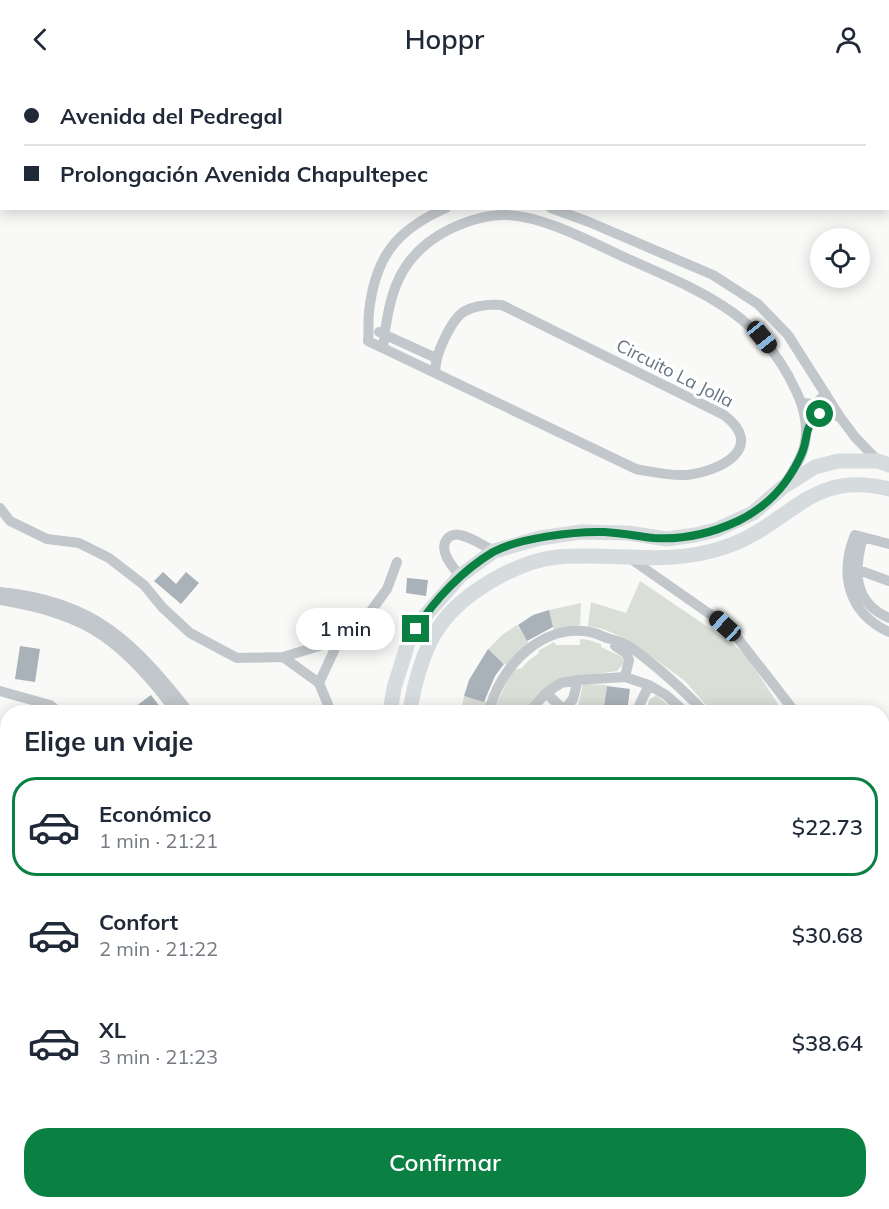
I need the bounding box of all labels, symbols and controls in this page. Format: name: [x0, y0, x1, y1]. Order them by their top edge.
text: Hoppr: [405, 22, 484, 56]
icon: back: [24, 23, 57, 56]
icon: person: [832, 23, 865, 56]
text: Avenida del Pedregal: [60, 102, 283, 130]
text: Prolongación Avenida Chapultepec: [60, 160, 428, 188]
map controls: [810, 228, 870, 288]
button: locate: [810, 228, 870, 288]
car: [744, 317, 780, 357]
street label: Circuito La Jolla: [612, 334, 738, 412]
route start: [806, 400, 833, 427]
car: [706, 607, 744, 645]
callout: 1 min: [296, 608, 395, 650]
route end: [402, 615, 429, 642]
text: 1 min: [320, 616, 371, 641]
text: Elige un viaje: [24, 724, 193, 758]
icon: car: [27, 800, 81, 854]
text: Económico: [99, 800, 212, 828]
text: $22.73: [792, 813, 863, 841]
text: 1 min · 21:21: [99, 828, 218, 853]
icon: car: [27, 908, 81, 962]
text: Confort: [99, 908, 178, 936]
text: $30.68: [792, 921, 863, 949]
text: 2 min · 21:22: [99, 936, 218, 961]
icon: car: [27, 1016, 81, 1070]
text: XL: [99, 1016, 126, 1044]
text: $38.64: [792, 1029, 863, 1057]
text: 3 min · 21:23: [99, 1044, 218, 1069]
button: Confirmar: [24, 1128, 866, 1197]

